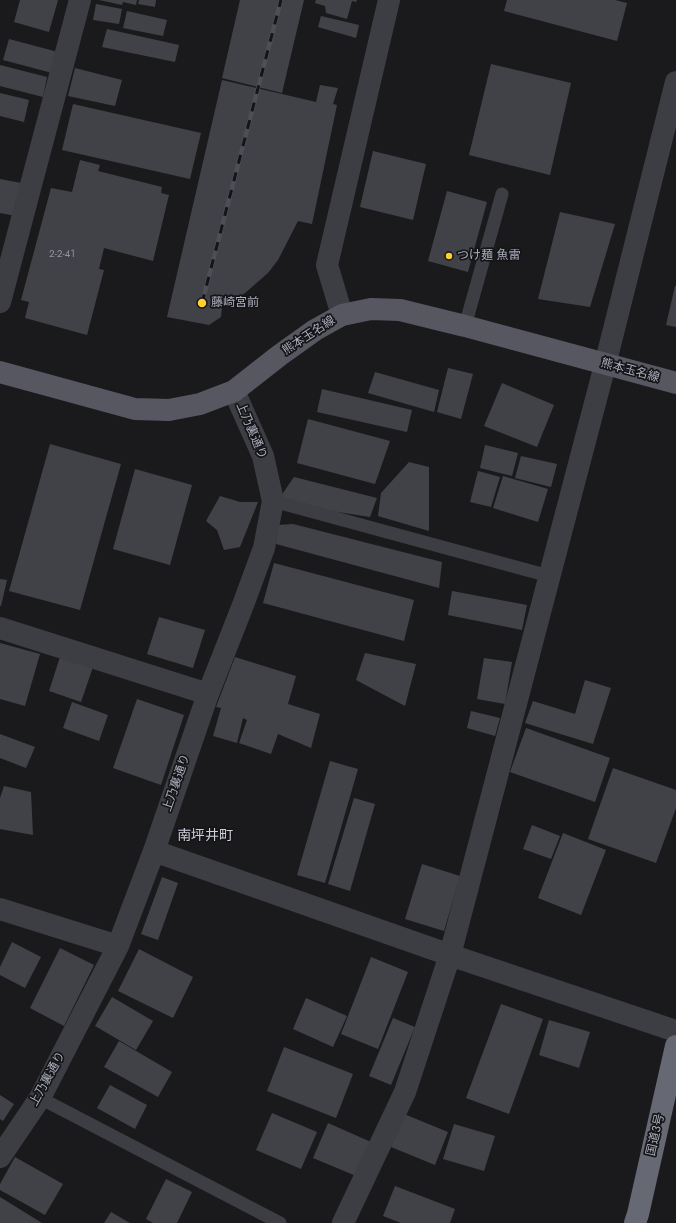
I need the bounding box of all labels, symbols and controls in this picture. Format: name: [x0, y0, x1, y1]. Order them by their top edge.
house number: 2-2-41: [49, 249, 75, 261]
place label: つけ麺 魚雷: [457, 249, 521, 263]
marker: つけ麺 魚雷: [444, 251, 454, 261]
place label: 藤崎宮前: [211, 296, 259, 310]
marker: 藤崎宮前: [196, 297, 208, 309]
street label: 熊本玉名線: [280, 314, 338, 358]
street label: 熊本玉名線: [599, 356, 661, 386]
street label: 上乃裏通り: [233, 401, 269, 461]
street label: 上乃裏通り: [160, 752, 194, 814]
district label: 南坪井町: [177, 829, 233, 845]
street label: 上乃裏通り: [27, 1049, 69, 1109]
street label: 国道3号: [644, 1113, 668, 1157]

